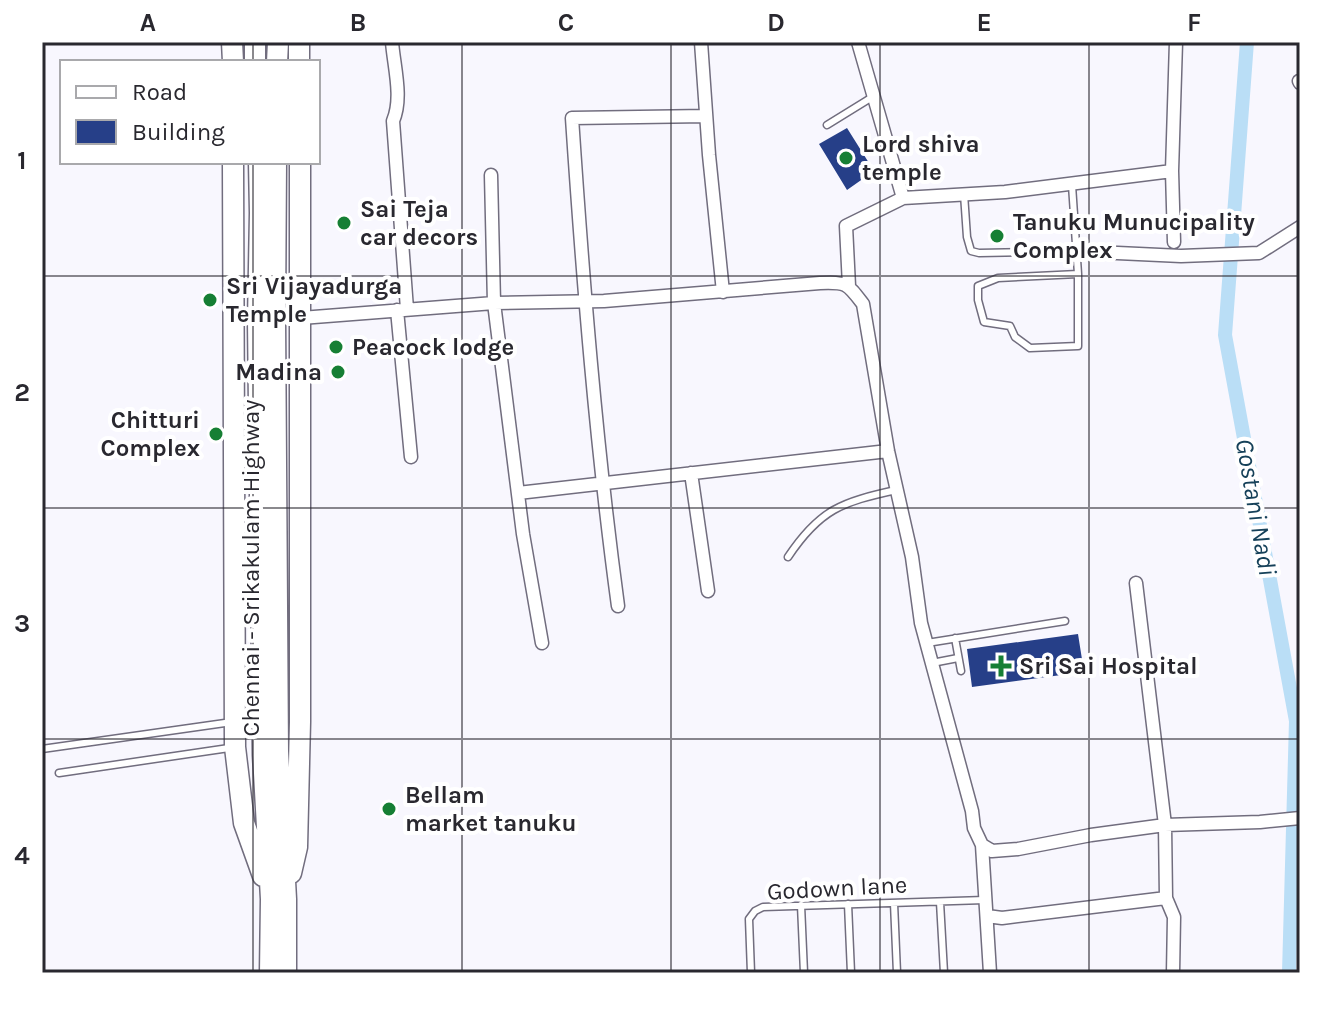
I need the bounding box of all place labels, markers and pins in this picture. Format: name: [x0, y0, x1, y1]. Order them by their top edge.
place label: Lord shiva temple: [862, 130, 980, 186]
marker: Lord shiva temple: [837, 149, 855, 167]
place label: Sai Teja car decors: [360, 195, 478, 251]
place label: Tanuku Munucipality Complex: [1013, 208, 1255, 264]
marker: Sai Teja car decors: [335, 214, 353, 232]
marker: Tanuku Munucipality Complex: [988, 227, 1006, 245]
place label: Sri Vijayadurga Temple: [226, 272, 402, 328]
marker: Sri Vijayadurga Temple: [201, 291, 219, 309]
place label: Peacock lodge: [352, 333, 514, 361]
marker: Peacock lodge: [327, 338, 345, 356]
place label: Madina: [235, 358, 322, 386]
marker: Madina: [329, 363, 347, 381]
place label: Chitturi Complex: [100, 406, 200, 462]
marker: Chitturi Complex: [207, 425, 225, 443]
place label: Sri Sai Hospital: [1019, 652, 1197, 680]
marker: Sri Sai Hospital: [990, 655, 1012, 677]
place label: Bellam market tanuku: [405, 781, 576, 837]
marker: Bellam market tanuku: [380, 800, 398, 818]

